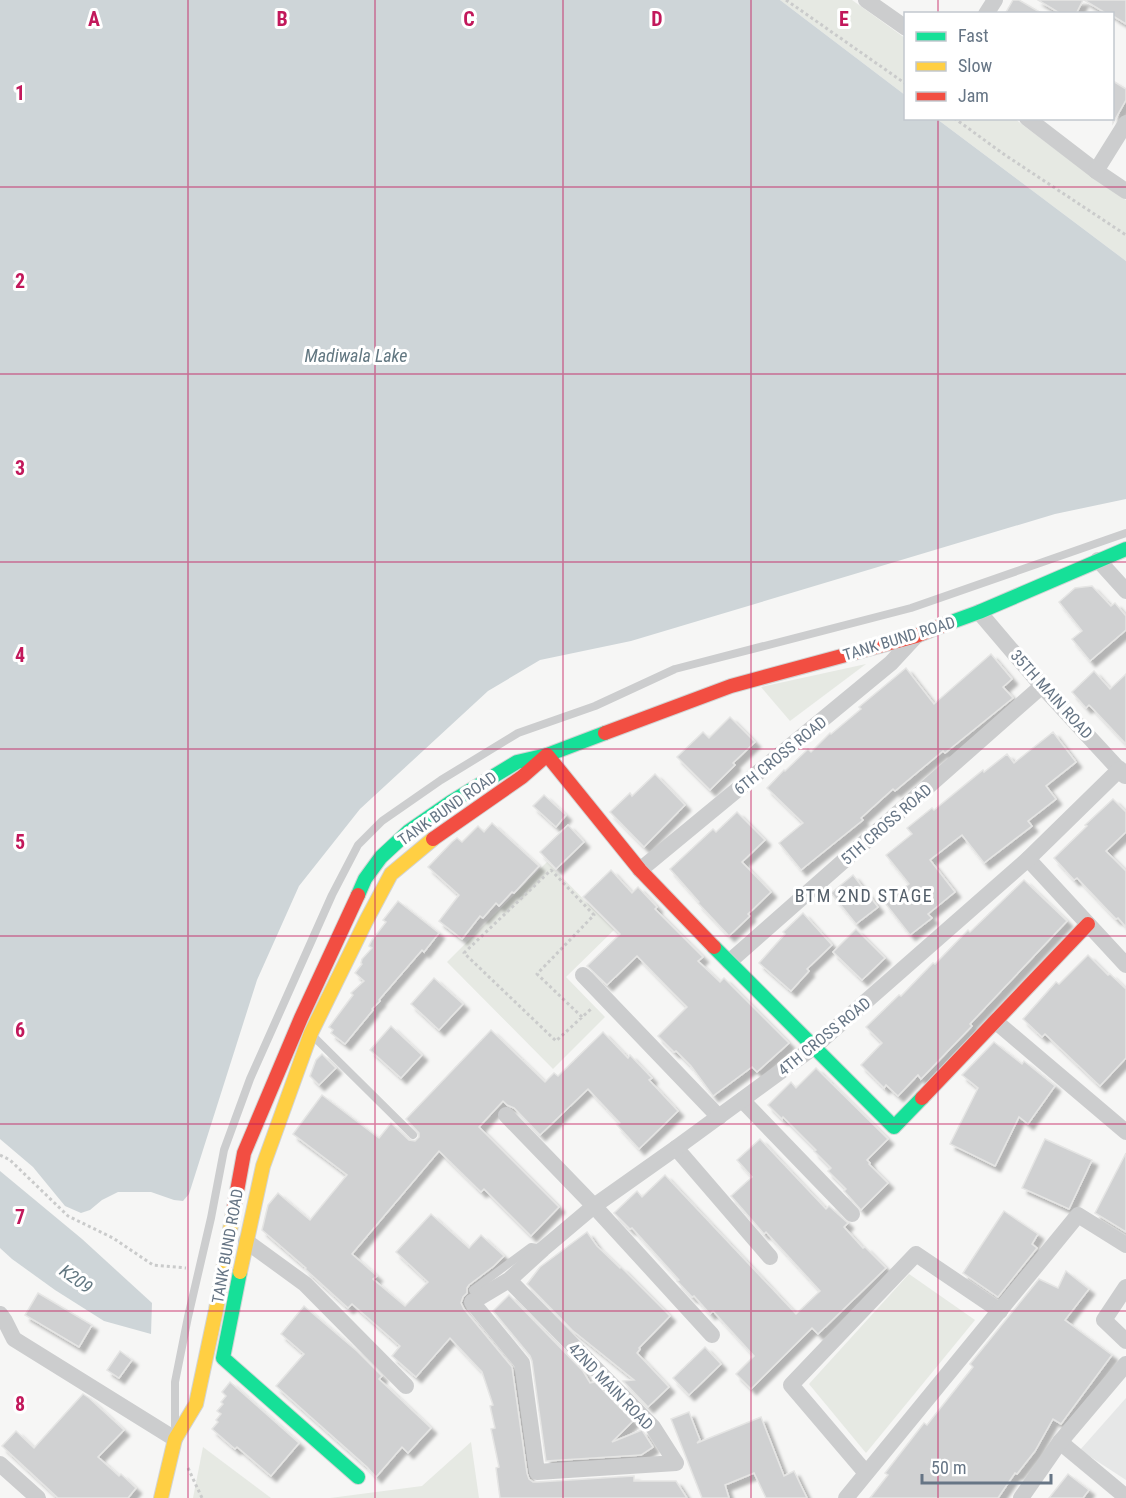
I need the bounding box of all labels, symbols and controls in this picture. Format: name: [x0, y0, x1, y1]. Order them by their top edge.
text: A: [88, 7, 100, 31]
text: B: [276, 7, 288, 31]
text: C: [463, 7, 475, 31]
text: D: [651, 7, 663, 31]
text: E: [839, 7, 849, 31]
legend: [904, 12, 1114, 120]
text: Fast: [958, 25, 989, 46]
text: Slow: [958, 55, 993, 76]
text: 1: [15, 81, 25, 105]
text: Jam: [958, 85, 989, 106]
text: 2: [15, 269, 25, 293]
water label: Madiwala Lake: [305, 345, 407, 366]
text: 3: [15, 456, 25, 480]
street label: TANK BUND ROAD: [841, 612, 957, 665]
text: 4: [15, 643, 25, 667]
street label: 35TH MAIN ROAD: [1007, 646, 1097, 743]
street label: 6TH CROSS ROAD: [730, 712, 830, 799]
street label: TANK BUND ROAD: [394, 767, 500, 849]
street label: 5TH CROSS ROAD: [837, 780, 935, 869]
text: 5: [15, 830, 25, 854]
district label: BTM 2ND STAGE: [795, 885, 933, 906]
street label: 4TH CROSS ROAD: [774, 993, 874, 1080]
text: 6: [15, 1018, 25, 1042]
street label: TANK BUND ROAD: [208, 1187, 247, 1305]
text: 7: [15, 1205, 25, 1229]
water label: K209: [56, 1260, 97, 1297]
street label: 42ND MAIN ROAD: [564, 1339, 657, 1434]
text: 8: [15, 1392, 25, 1416]
scale bar: [922, 1447, 1051, 1485]
text: 50 m: [931, 1457, 966, 1478]

